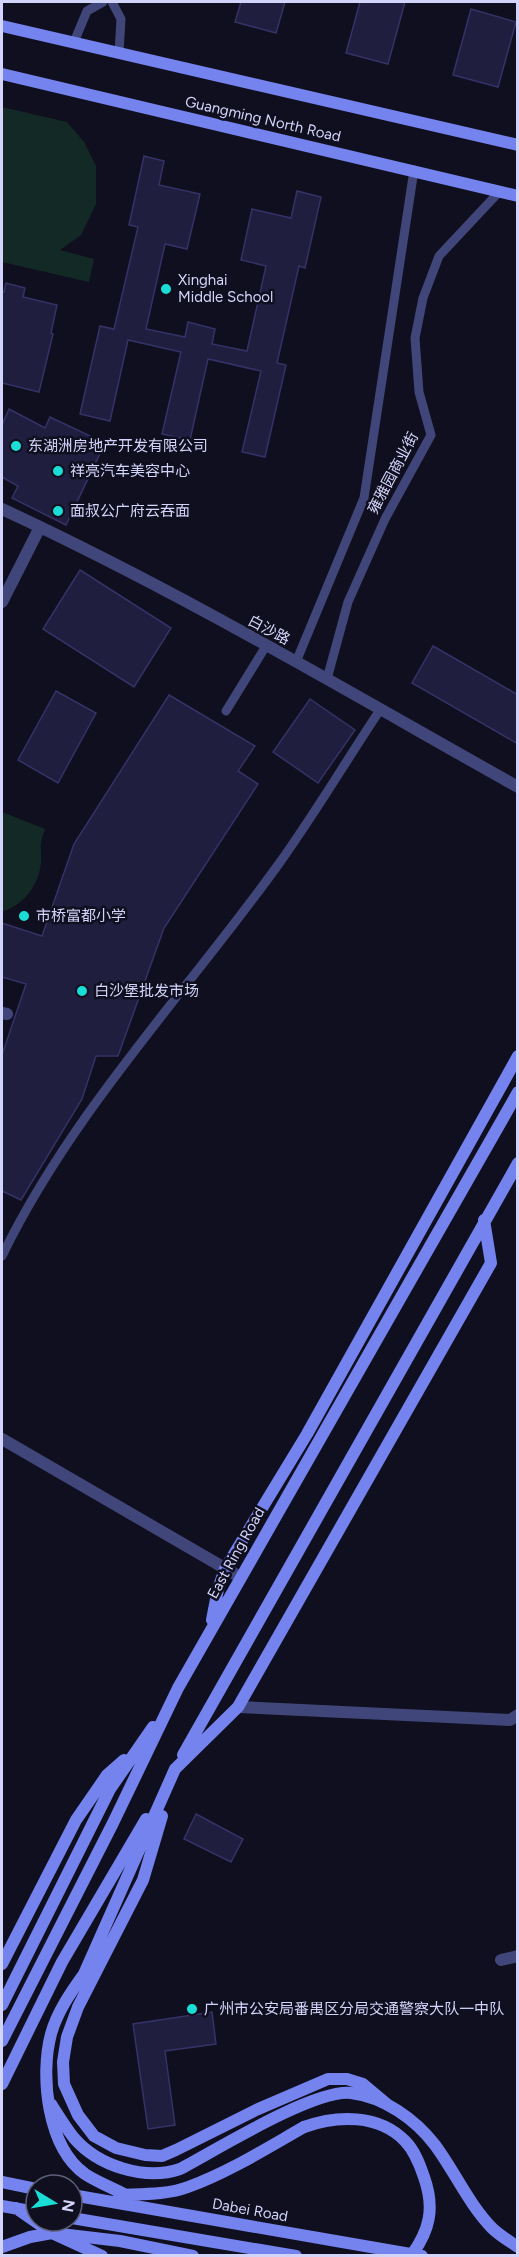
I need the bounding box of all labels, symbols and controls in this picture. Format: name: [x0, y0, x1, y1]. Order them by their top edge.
street label: Guangming North Road: [183, 92, 343, 146]
place label: Xinghai Middle School: [178, 271, 273, 306]
marker: Xinghai Middle School: [159, 282, 173, 296]
street label: 雍雅园商业街: [364, 429, 422, 517]
place label: 东湖洲房地产开发有限公司: [28, 437, 208, 455]
marker: 东湖洲房地产开发有限公司: [9, 439, 23, 453]
place label: 祥亮汽车美容中心: [70, 462, 190, 480]
marker: 祥亮汽车美容中心: [51, 464, 65, 478]
place label: 面叔公广府云吞面: [70, 502, 190, 520]
marker: 面叔公广府云吞面: [51, 504, 65, 518]
street label: 白沙路: [245, 611, 293, 649]
place label: 市桥富都小学: [36, 907, 126, 925]
marker: 市桥富都小学: [17, 909, 31, 923]
place label: 白沙堡批发市场: [94, 982, 199, 1000]
marker: 白沙堡批发市场: [75, 984, 89, 998]
street label: East Ring Road: [204, 1504, 268, 1602]
place label: 广州市公安局番禺区分局交通警察大队一中队: [204, 2000, 504, 2018]
marker: 广州市公安局番禺区分局交通警察大队一中队: [185, 2002, 199, 2016]
north arrow: [24, 2173, 84, 2233]
street label: Dabei Road: [211, 2194, 289, 2226]
text: N: [58, 2198, 79, 2214]

